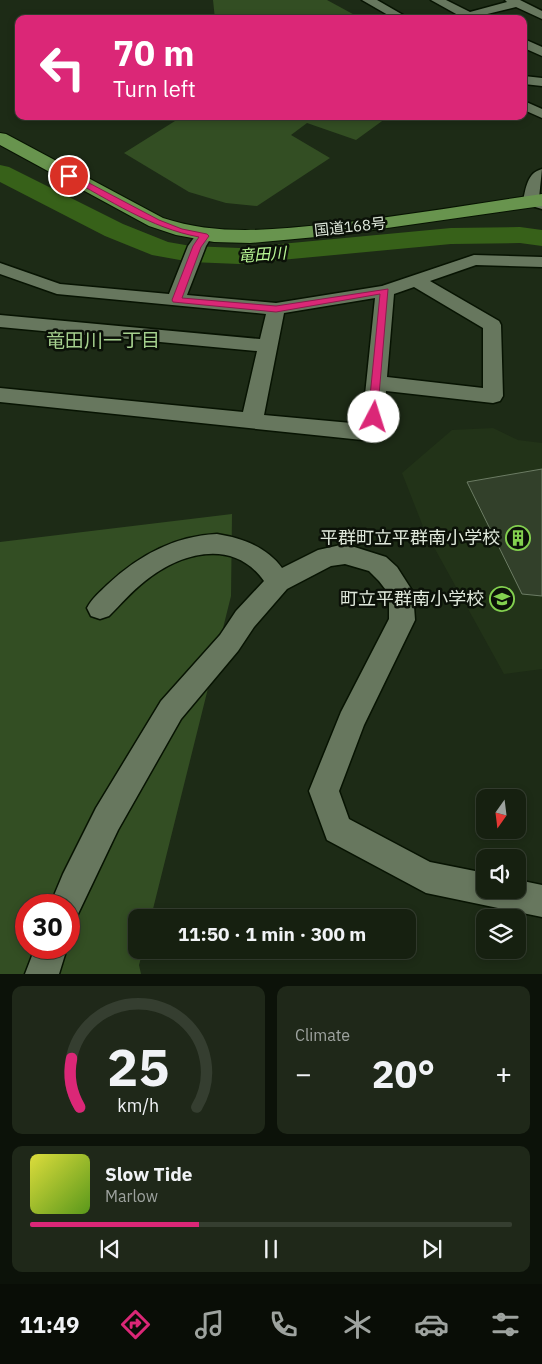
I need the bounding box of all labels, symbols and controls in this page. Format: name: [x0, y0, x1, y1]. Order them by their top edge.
text: 70 m: [113, 30, 195, 76]
icon: left: [30, 35, 95, 100]
text: Turn left: [113, 74, 196, 103]
pin: [48, 155, 90, 197]
icon: arrive: [55, 162, 83, 190]
street label: 国道168号: [313, 213, 387, 240]
water label: 竜田川: [237, 242, 289, 266]
district label: 竜田川一丁目: [46, 328, 160, 352]
position arrow: [347, 390, 399, 442]
building icon: 平群町立平群南小学校: [505, 525, 531, 551]
place label: 平群町立平群南小学校: [320, 526, 500, 549]
school or university icon: 町立平群南小学校: [489, 586, 515, 612]
place label: 町立平群南小学校: [340, 587, 484, 610]
north arrow: [476, 789, 526, 839]
map controls: [476, 789, 526, 959]
button: sound: [476, 849, 526, 899]
speed limit sign: 30: [15, 894, 80, 959]
button: layers: [476, 909, 526, 959]
text: 11:50 · 1 min · 300 m: [178, 922, 366, 946]
text: Climate: [295, 1025, 350, 1045]
text: 25: [107, 1033, 170, 1100]
text: 20°: [372, 1049, 435, 1098]
text: −: [295, 1055, 312, 1092]
text: +: [495, 1055, 512, 1092]
text: km/h: [118, 1094, 160, 1117]
text: Slow Tide: [105, 1162, 192, 1186]
text: Marlow: [105, 1186, 158, 1206]
icon: previous: [96, 1235, 124, 1263]
icon: pause: [257, 1235, 285, 1263]
icon: next: [418, 1235, 446, 1263]
icon: directions: [118, 1307, 153, 1342]
icon: music: [192, 1307, 227, 1342]
icon: phone: [266, 1307, 301, 1342]
icon: climate: [340, 1307, 375, 1342]
icon: car: [414, 1307, 449, 1342]
icon: filters: [488, 1307, 523, 1342]
text: 11:49: [19, 1310, 79, 1339]

